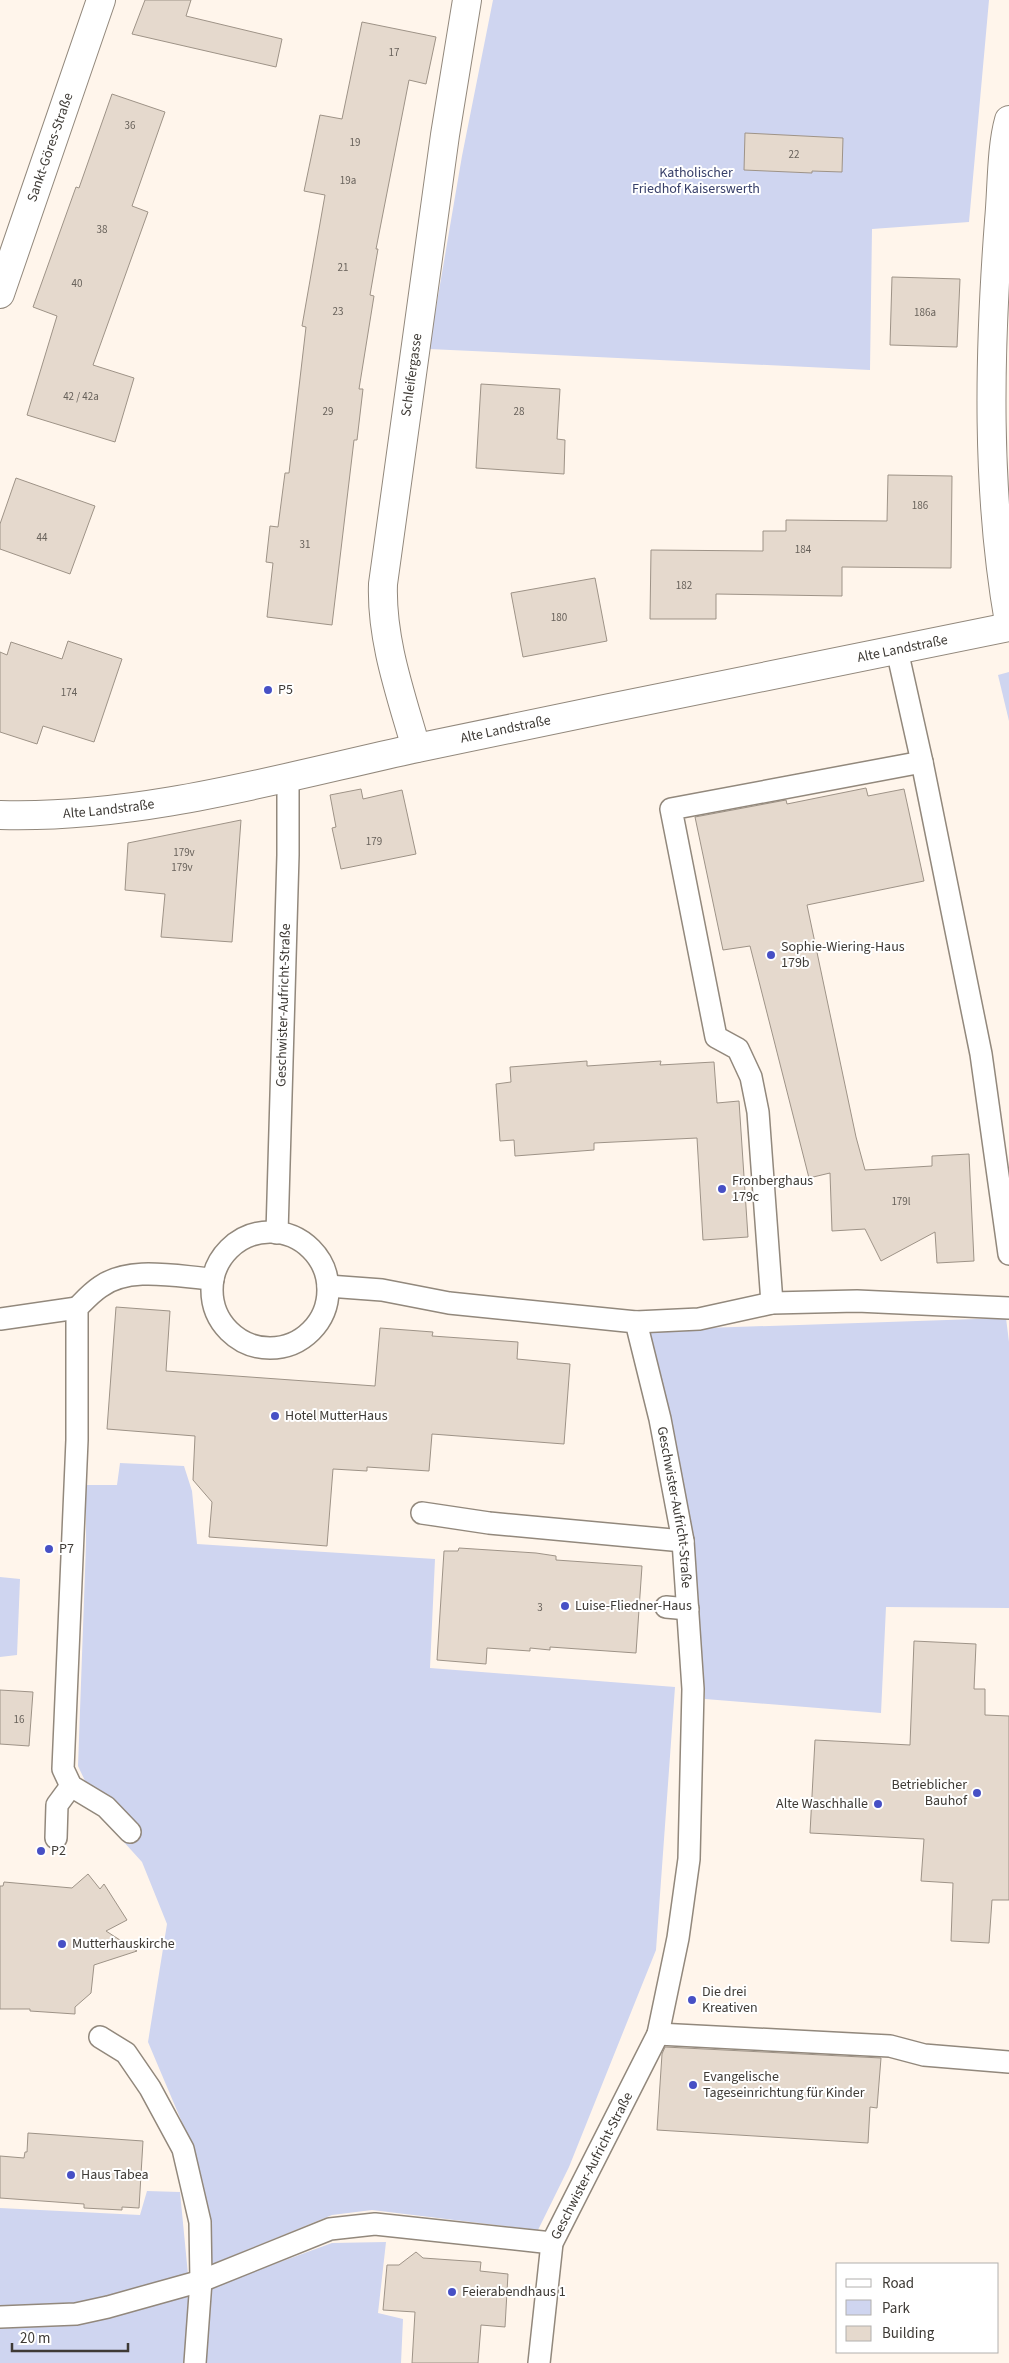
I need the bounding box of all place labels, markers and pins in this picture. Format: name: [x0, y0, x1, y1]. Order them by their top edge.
place label: P5: [278, 680, 293, 700]
marker: P5: [262, 684, 274, 696]
place label: Sophie-Wiering-Haus 179b: [781, 937, 905, 973]
marker: Sophie-Wiering-Haus 179b: [765, 949, 777, 961]
place label: Fronberghaus 179c: [732, 1171, 813, 1207]
marker: Fronberghaus 179c: [716, 1183, 728, 1195]
place label: Hotel MutterHaus: [285, 1406, 388, 1426]
marker: Hotel MutterHaus: [269, 1410, 281, 1422]
place label: P7: [59, 1539, 74, 1559]
marker: P7: [43, 1543, 55, 1555]
place label: Luise-Fliedner-Haus: [575, 1596, 692, 1616]
marker: Luise-Fliedner-Haus: [559, 1600, 571, 1612]
place label: Betrieblicher Bauhof: [891, 1775, 968, 1811]
marker: Betrieblicher Bauhof: [971, 1787, 983, 1799]
place label: Alte Waschhalle: [776, 1794, 868, 1814]
marker: Alte Waschhalle: [872, 1798, 884, 1810]
place label: P2: [51, 1841, 66, 1861]
marker: P2: [35, 1845, 47, 1857]
place label: Mutterhauskirche: [72, 1934, 175, 1954]
marker: Mutterhauskirche: [56, 1938, 68, 1950]
place label: Die drei Kreativen: [702, 1982, 758, 2018]
marker: Die drei Kreativen: [686, 1994, 698, 2006]
place label: Evangelische Tageseinrichtung für Kinder: [703, 2067, 865, 2103]
marker: Evangelische Tageseinrichtung für Kinder: [687, 2079, 699, 2091]
place label: Haus Tabea: [81, 2165, 149, 2185]
marker: Haus Tabea: [65, 2169, 77, 2181]
place label: Feierabendhaus 1: [462, 2282, 566, 2302]
marker: Feierabendhaus 1: [446, 2286, 458, 2298]

